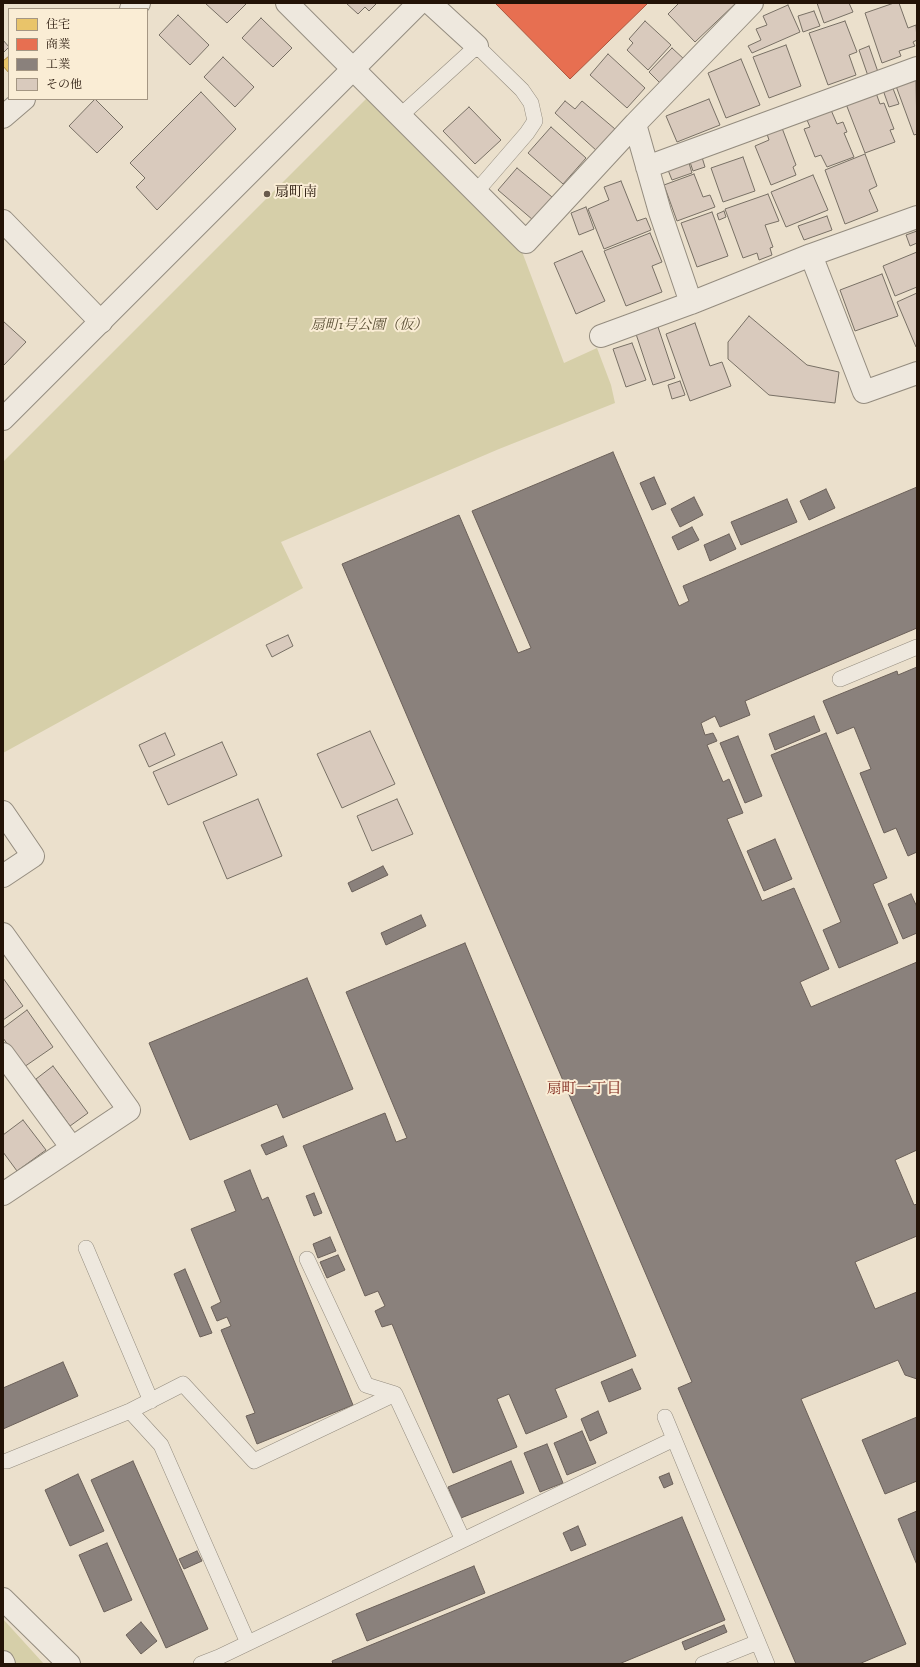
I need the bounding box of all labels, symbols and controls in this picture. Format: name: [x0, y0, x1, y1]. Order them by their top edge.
legend: [8, 8, 148, 100]
text: 住宅: [46, 16, 70, 34]
text: 商業: [46, 36, 70, 54]
text: 工業: [46, 56, 70, 74]
text: その他: [46, 76, 82, 94]
place label: 扇町南: [275, 186, 317, 202]
marker: 扇町南: [262, 189, 272, 199]
park label: 扇町1号公園（仮）: [311, 319, 427, 335]
district label: 扇町一丁目: [547, 1081, 621, 1099]

